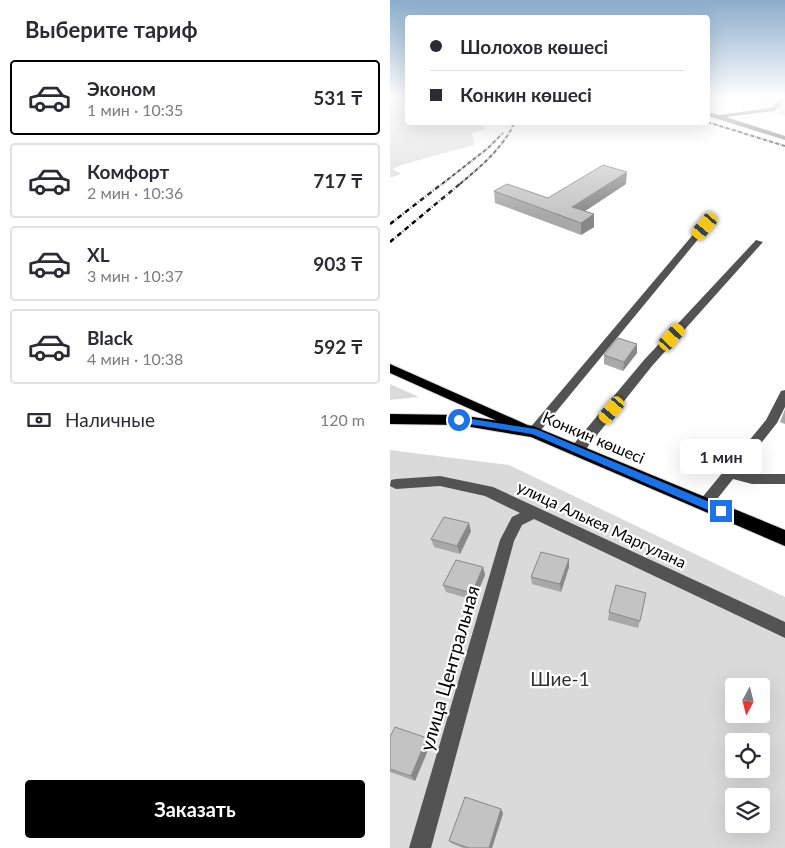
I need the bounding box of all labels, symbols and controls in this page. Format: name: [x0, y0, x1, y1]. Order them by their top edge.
text: Выберите тариф: [25, 16, 198, 43]
text: Шолохов көшесі: [460, 35, 608, 58]
icon: car: [27, 75, 72, 120]
text: Эконом: [87, 77, 156, 100]
text: Конкин көшесі: [460, 83, 592, 106]
text: 531 ₸: [313, 86, 363, 109]
text: 1 мин · 10:35: [87, 100, 183, 119]
icon: car: [27, 158, 72, 203]
text: Комфорт: [87, 160, 169, 183]
text: 717 ₸: [313, 169, 363, 192]
text: 2 мин · 10:36: [87, 183, 183, 202]
car: [689, 210, 720, 242]
icon: car: [27, 241, 72, 286]
text: XL: [87, 243, 110, 266]
text: 903 ₸: [313, 252, 363, 275]
text: 3 мин · 10:37: [87, 266, 183, 285]
car: [656, 321, 687, 353]
icon: car: [27, 324, 72, 369]
text: Black: [87, 326, 133, 349]
text: 592 ₸: [313, 335, 363, 358]
text: 4 мин · 10:38: [87, 349, 183, 368]
car: [596, 394, 627, 426]
icon: cash: [25, 406, 53, 434]
street label: Конкин көшесі: [540, 407, 648, 467]
text: Наличные: [65, 408, 155, 431]
route start: [448, 409, 470, 431]
text: 120 m: [320, 410, 365, 429]
callout: 1 мин: [680, 438, 762, 474]
text: 1 мин: [699, 447, 743, 466]
street label: улица Алькея Маргулана: [515, 476, 689, 572]
route end: [710, 500, 732, 522]
street label: улица Центральная: [414, 583, 484, 753]
park label: Шие-1: [530, 667, 590, 690]
north arrow: [725, 678, 770, 722]
map controls: [725, 678, 770, 833]
button: locate: [725, 733, 770, 778]
button: Заказать: [25, 780, 365, 838]
button: layers: [725, 788, 770, 833]

